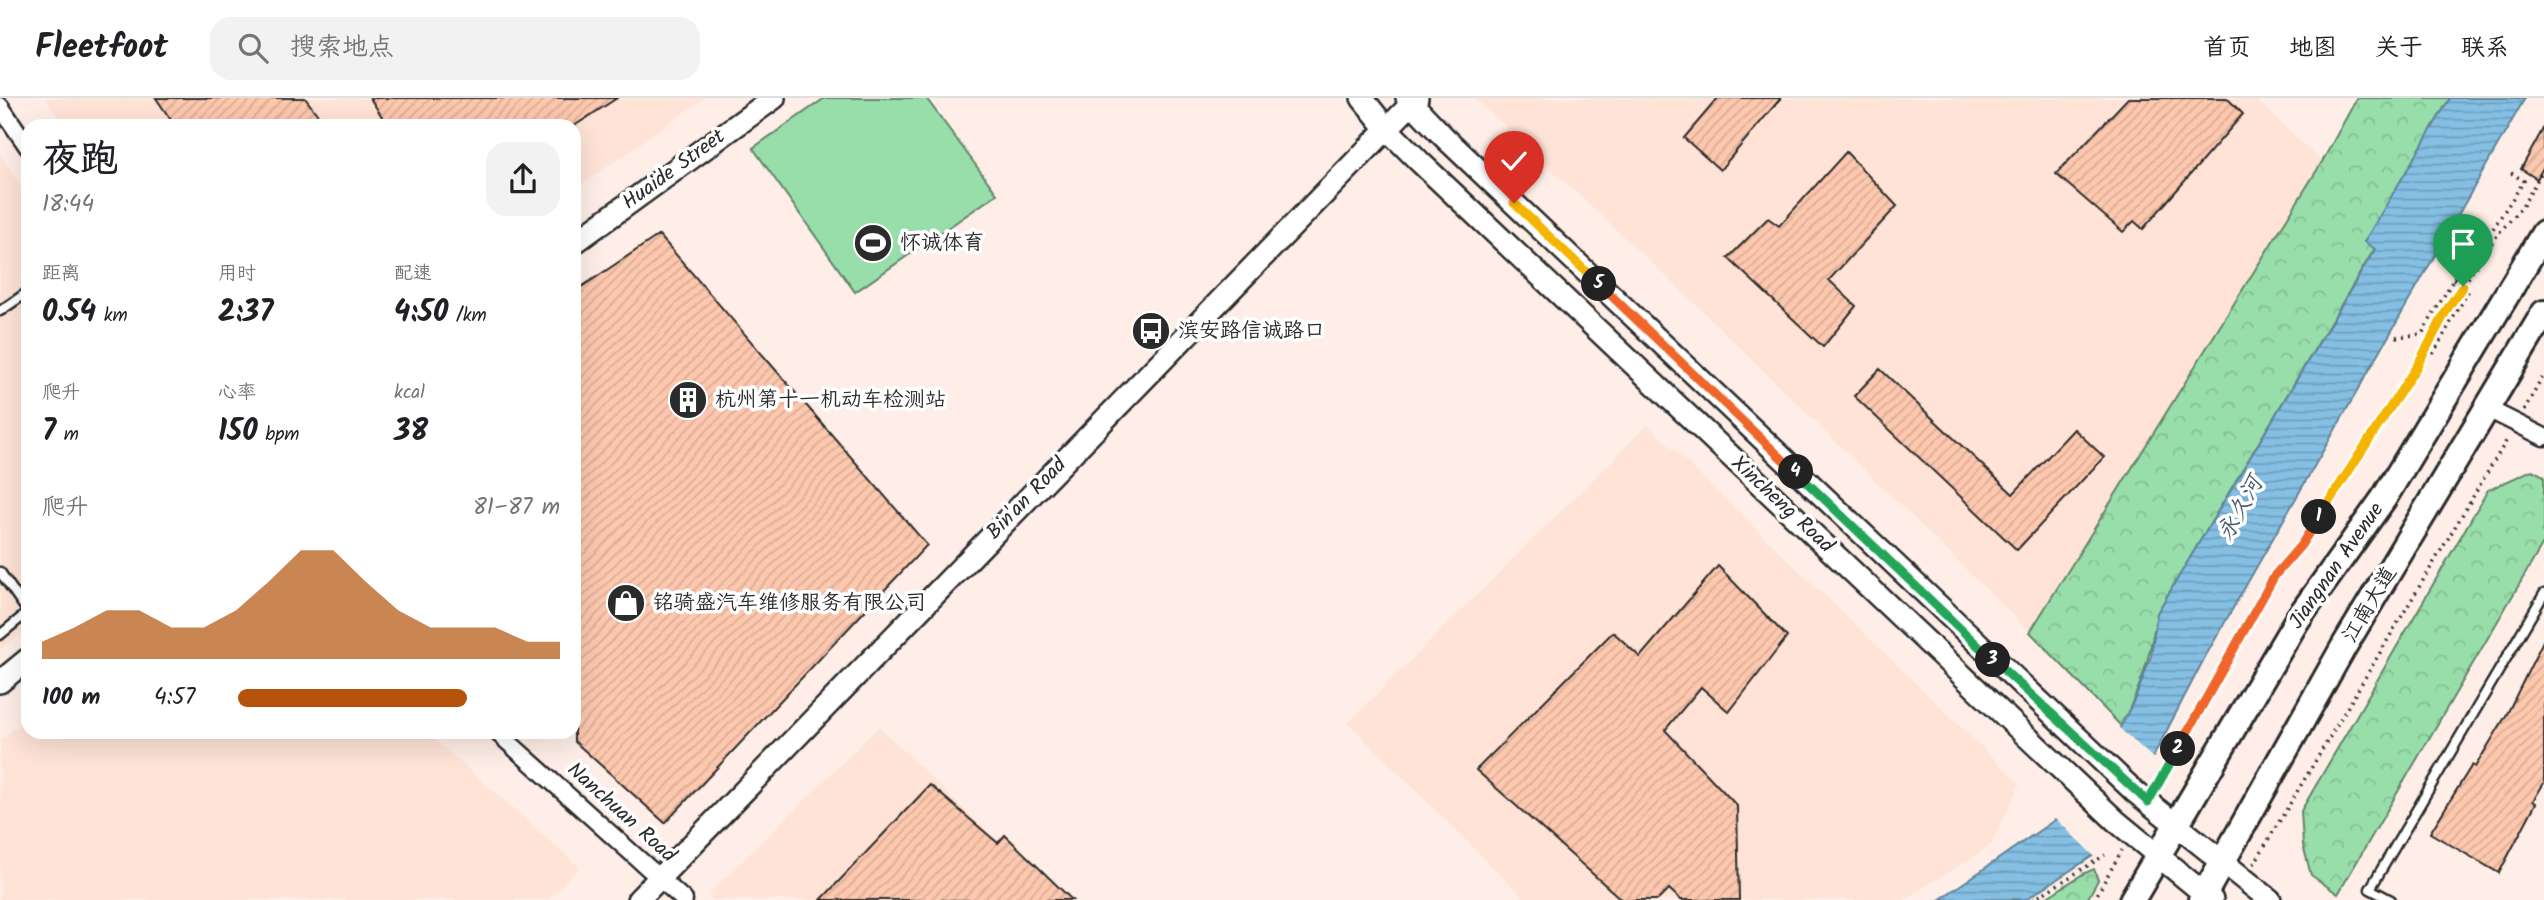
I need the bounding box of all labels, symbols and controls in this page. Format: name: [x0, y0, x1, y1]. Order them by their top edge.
search box: [210, 17, 700, 80]
text: Fleetfoot: [35, 22, 168, 75]
text: 搜索地点: [290, 27, 394, 69]
icon: search: [234, 29, 272, 67]
text: 首页: [2203, 29, 2251, 68]
text: 地图: [2289, 29, 2337, 68]
text: 关于: [2375, 29, 2423, 68]
text: 联系: [2461, 29, 2509, 68]
street label: Huaide Street: [616, 121, 733, 219]
text: 夜跑: [42, 131, 118, 191]
pin: [1484, 131, 1544, 203]
button: share: [486, 142, 560, 216]
icon: check: [1495, 142, 1533, 180]
text: 18:44: [42, 187, 94, 223]
pin: [2433, 214, 2493, 286]
sports icon: 怀诚体育: [852, 222, 894, 264]
icon: arrive: [2444, 225, 2482, 263]
place label: 怀诚体育: [900, 227, 984, 260]
text: 距离: [42, 259, 80, 289]
text: 用时: [218, 259, 256, 289]
text: 配速: [394, 259, 432, 289]
pin: 5: [1582, 266, 1616, 302]
text: 5: [1594, 268, 1603, 298]
text: 0.54: [42, 289, 96, 337]
text: 2:37: [218, 289, 273, 337]
text: 4:50: [394, 289, 448, 337]
text: km: [96, 301, 128, 331]
text: /km: [448, 301, 487, 331]
bus stop icon: 滨安路信诚路口: [1130, 310, 1172, 352]
place label: 滨安路信诚路口: [1178, 315, 1325, 348]
text: 爬升: [42, 378, 80, 408]
text: 心率: [218, 378, 256, 408]
text: kcal: [394, 378, 425, 408]
building icon: 杭州第十一机动车检测站: [667, 379, 709, 421]
place label: 杭州第十一机动车检测站: [715, 384, 946, 417]
text: 7: [42, 408, 56, 456]
text: 150: [218, 408, 258, 456]
text: 38: [394, 408, 428, 456]
text: m: [56, 420, 79, 450]
text: bpm: [258, 420, 299, 450]
street label: Xincheng Road: [1723, 448, 1842, 562]
street label: Bin'an Road: [979, 450, 1075, 548]
pin: 4: [1778, 454, 1814, 490]
text: 4: [1790, 456, 1801, 486]
water label: 永久河: [2209, 467, 2275, 548]
text: 爬升: [42, 490, 88, 526]
text: 81–87 m: [473, 490, 560, 526]
street label: Jiangnan Avenue: [2281, 495, 2393, 636]
pin: 1: [2302, 500, 2336, 534]
text: 1: [2316, 501, 2321, 531]
street label: 江南大道: [2334, 561, 2406, 649]
shop icon: 铭骑盛汽车维修服务有限公司: [605, 582, 647, 624]
place label: 铭骑盛汽车维修服务有限公司: [653, 587, 926, 620]
pin: 3: [1976, 642, 2010, 678]
text: 3: [1987, 644, 1998, 674]
text: 100 m: [42, 680, 100, 716]
text: 4:57: [154, 680, 195, 716]
pin: 2: [2160, 732, 2196, 766]
text: 2: [2172, 733, 2183, 763]
street label: Nanchuan Road: [559, 755, 684, 872]

